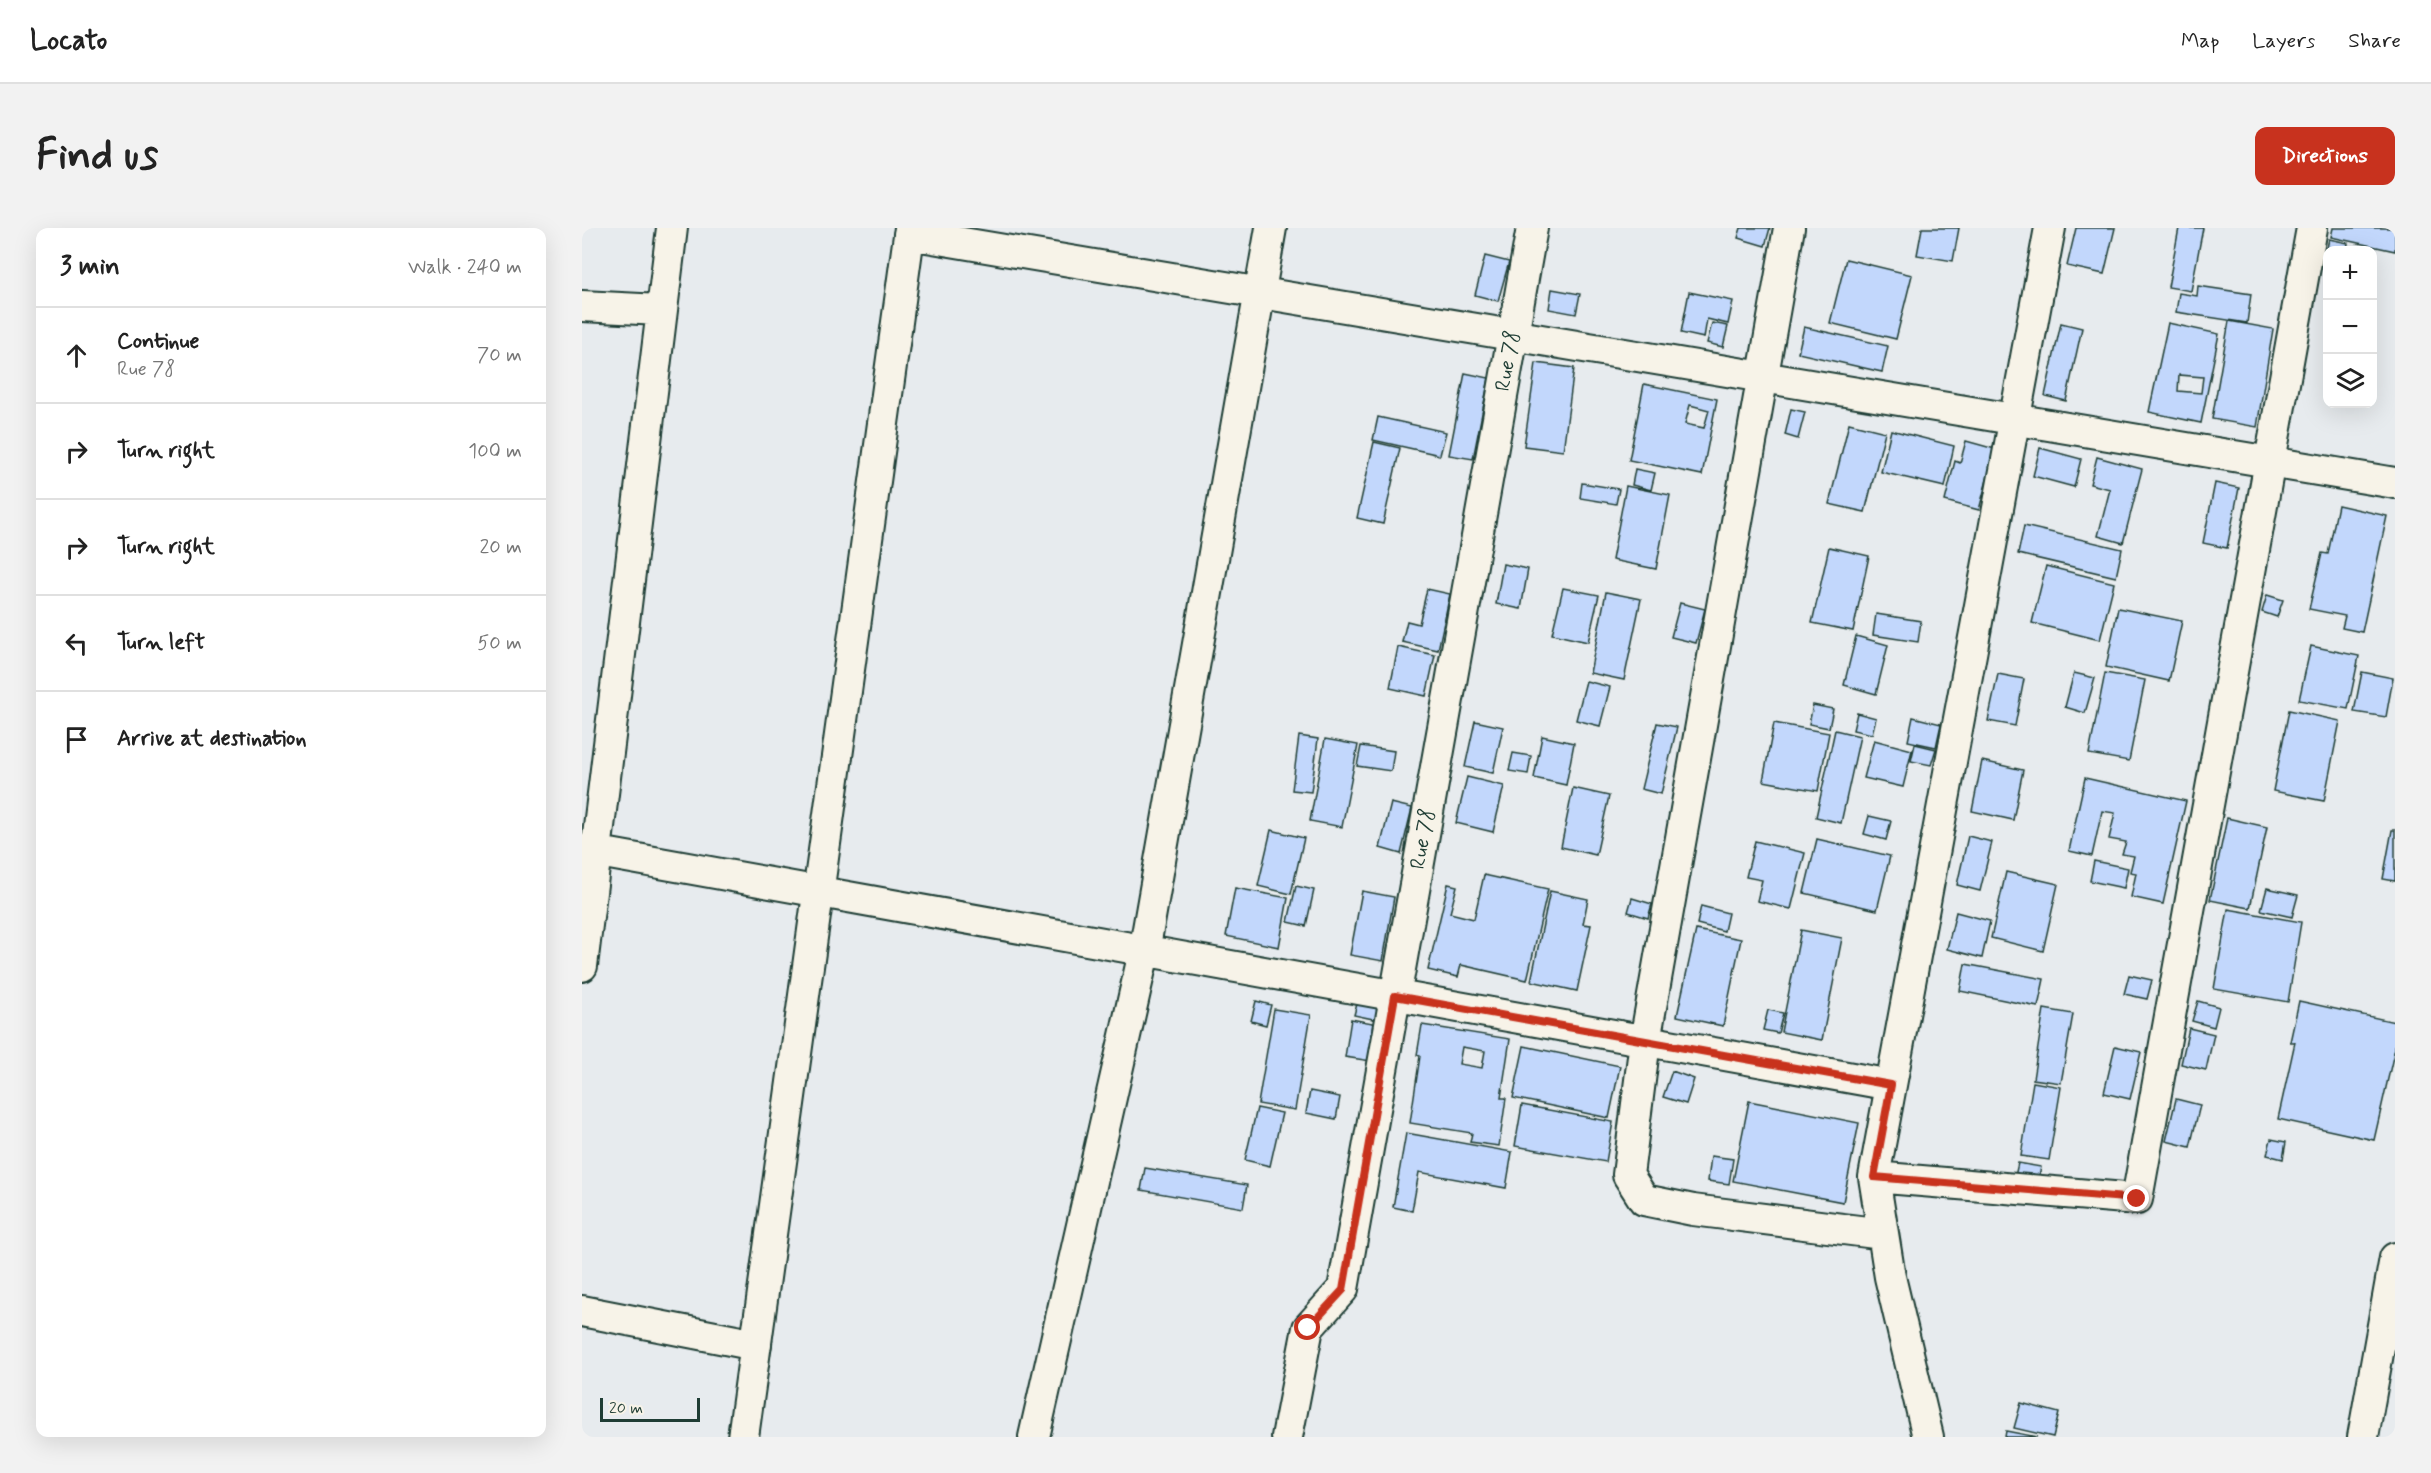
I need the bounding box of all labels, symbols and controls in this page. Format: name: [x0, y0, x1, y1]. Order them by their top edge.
text: Locato: [30, 23, 107, 60]
text: Map: [2181, 27, 2219, 55]
text: Layers: [2252, 27, 2315, 55]
text: Share: [2348, 27, 2401, 55]
button: Directions: [2255, 127, 2395, 185]
text: Find us: [36, 129, 158, 184]
map controls: [2323, 246, 2377, 408]
button: +: [2323, 246, 2377, 300]
text: 3 min: [60, 250, 120, 284]
text: Walk · 240 m: [408, 254, 522, 281]
button: −: [2323, 300, 2377, 354]
text: Continue: [117, 328, 199, 356]
street label: Rue 78: [1489, 328, 1527, 394]
icon: ahead: [60, 339, 93, 372]
text: 70 m: [477, 342, 522, 369]
button: layers: [2323, 354, 2377, 408]
text: Rue 78: [117, 356, 175, 383]
icon: right: [60, 435, 93, 468]
text: Turn right: [117, 437, 215, 465]
text: 100 m: [468, 438, 522, 465]
icon: right: [60, 531, 93, 564]
text: Turn right: [117, 533, 215, 561]
text: 20 m: [479, 534, 522, 561]
icon: left: [60, 627, 93, 660]
text: Turn left: [117, 629, 205, 657]
text: 50 m: [477, 630, 522, 657]
icon: arrive: [60, 723, 93, 756]
text: Arrive at destination: [117, 725, 307, 753]
street label: Rue 78: [1404, 806, 1442, 872]
route end: [2123, 1185, 2149, 1211]
route start: [1294, 1314, 1320, 1340]
scale bar: [600, 1395, 700, 1422]
text: 20 m: [609, 1398, 643, 1419]

